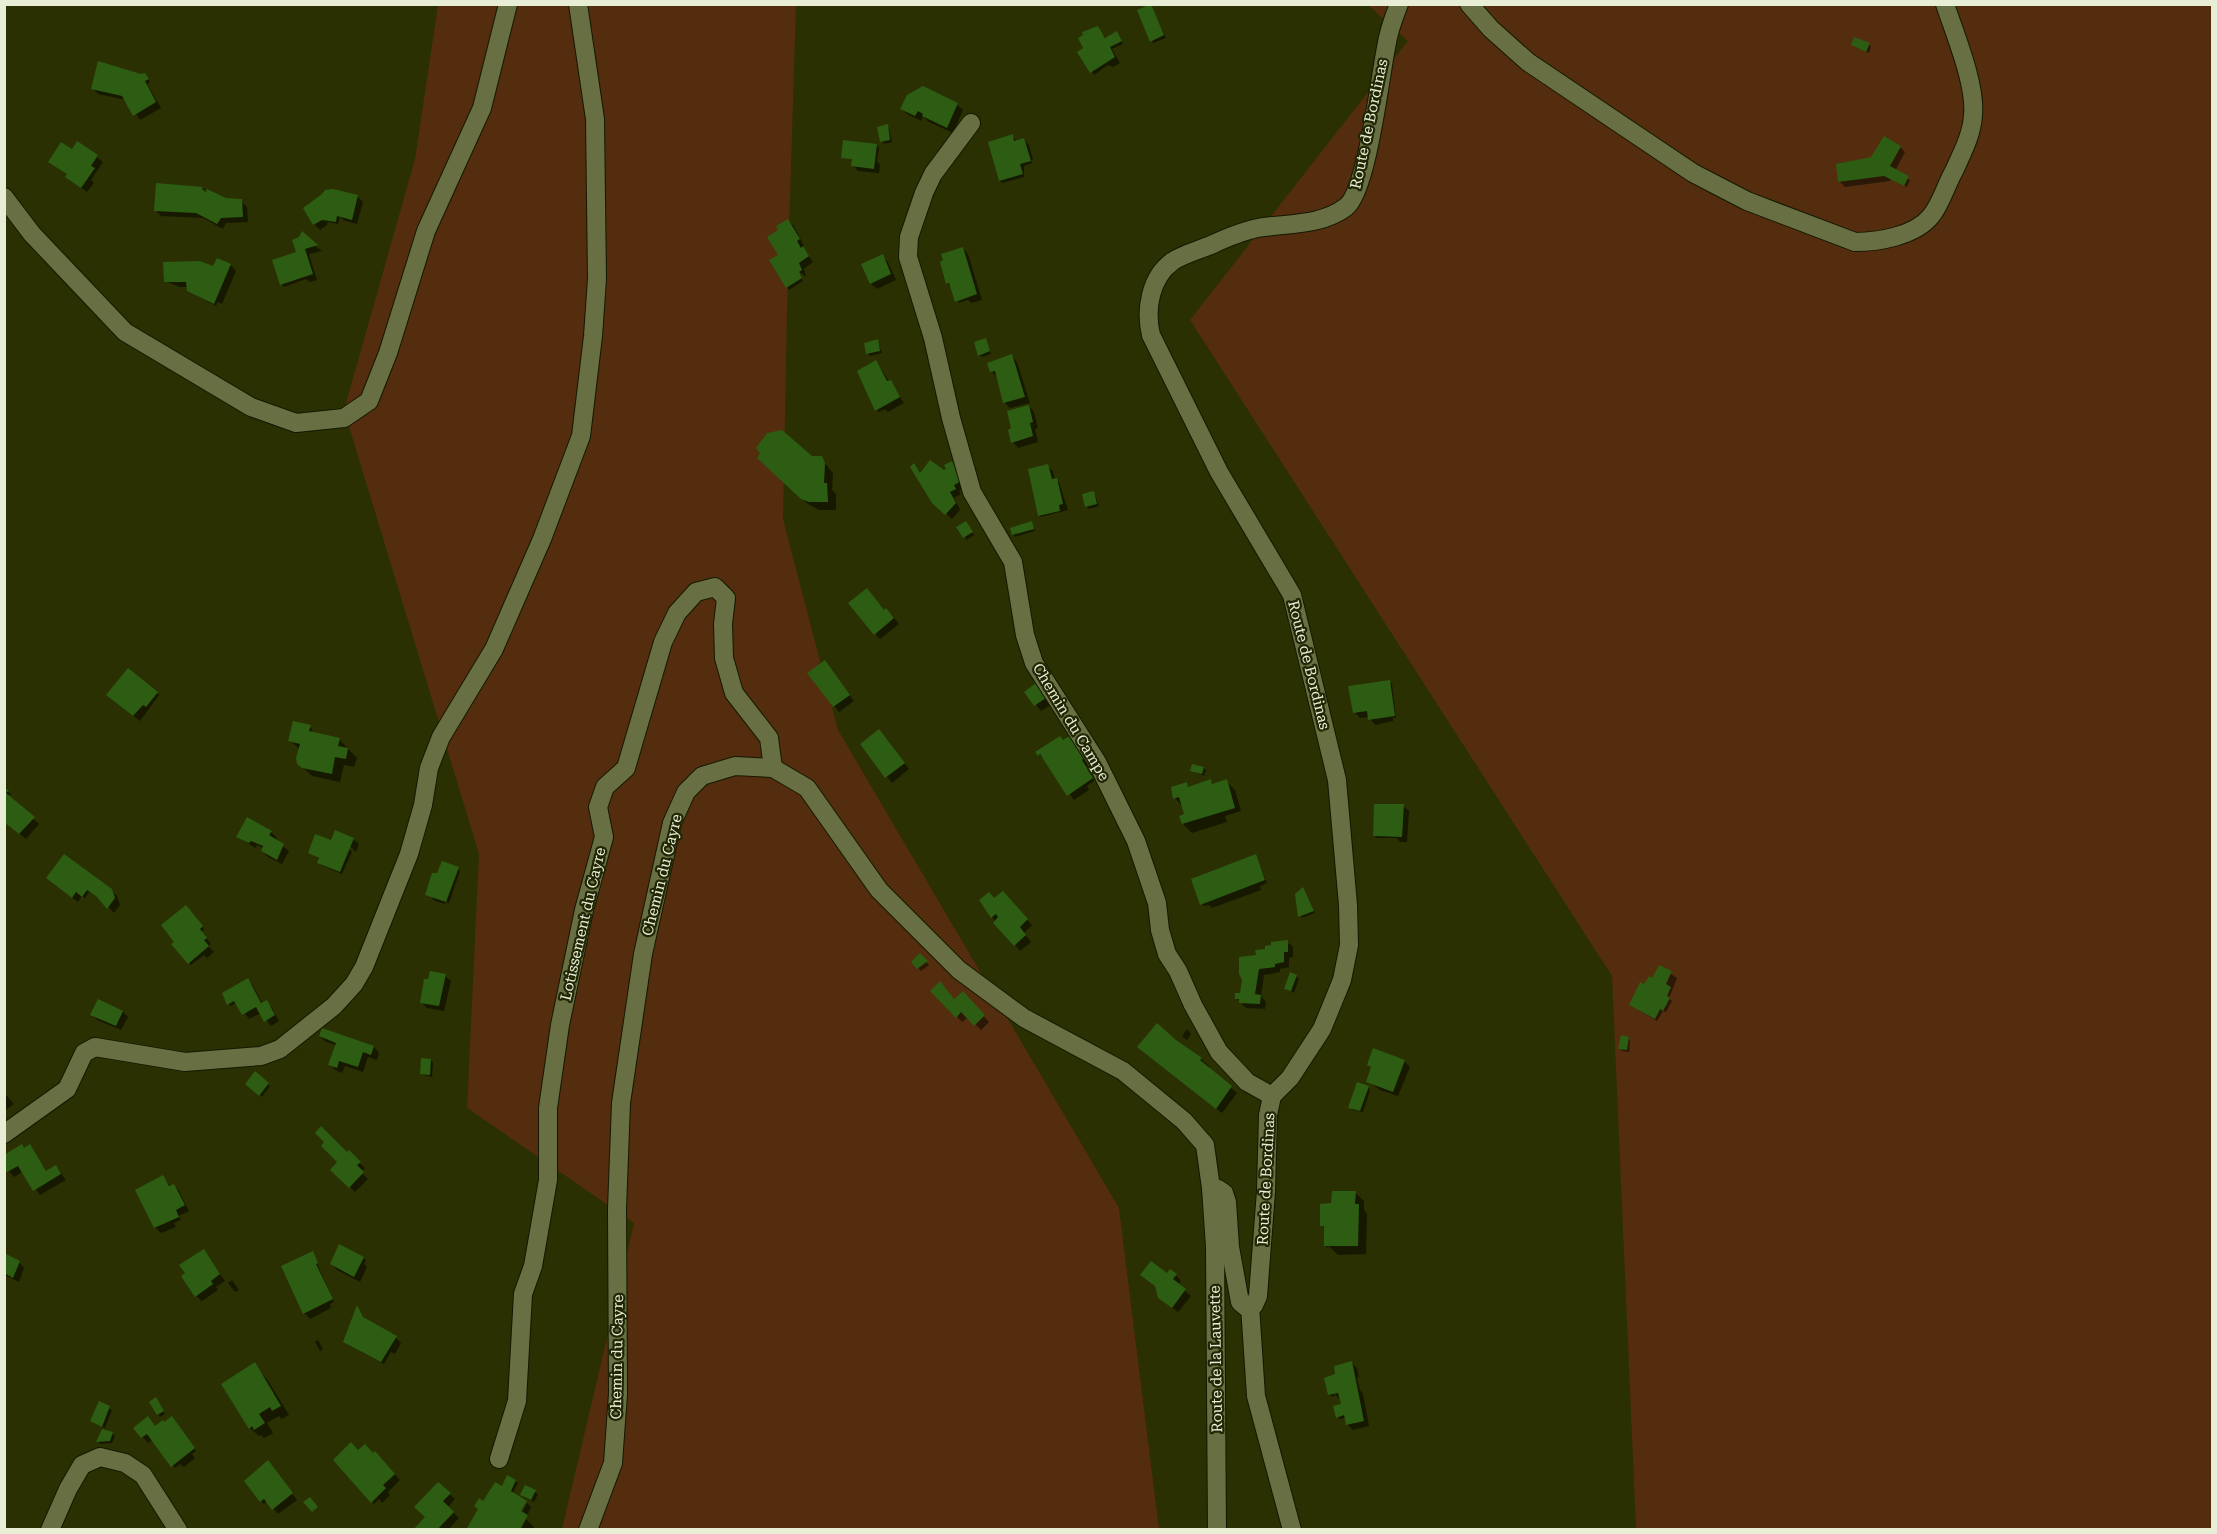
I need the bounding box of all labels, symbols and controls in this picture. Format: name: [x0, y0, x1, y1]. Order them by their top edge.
street label: Route de Bordinas: [1346, 57, 1392, 191]
street label: Route de Bordinas: [1284, 599, 1334, 731]
street label: Chemin du Campe: [1029, 660, 1113, 784]
street label: Chemin du Cayre: [638, 812, 686, 938]
street label: Lotissement du Cayre: [557, 846, 609, 1002]
street label: Route de Bordinas: [1254, 1112, 1278, 1246]
street label: Route de la Lauvette: [1206, 1285, 1226, 1433]
street label: Chemin du Cayre: [607, 1294, 627, 1420]

